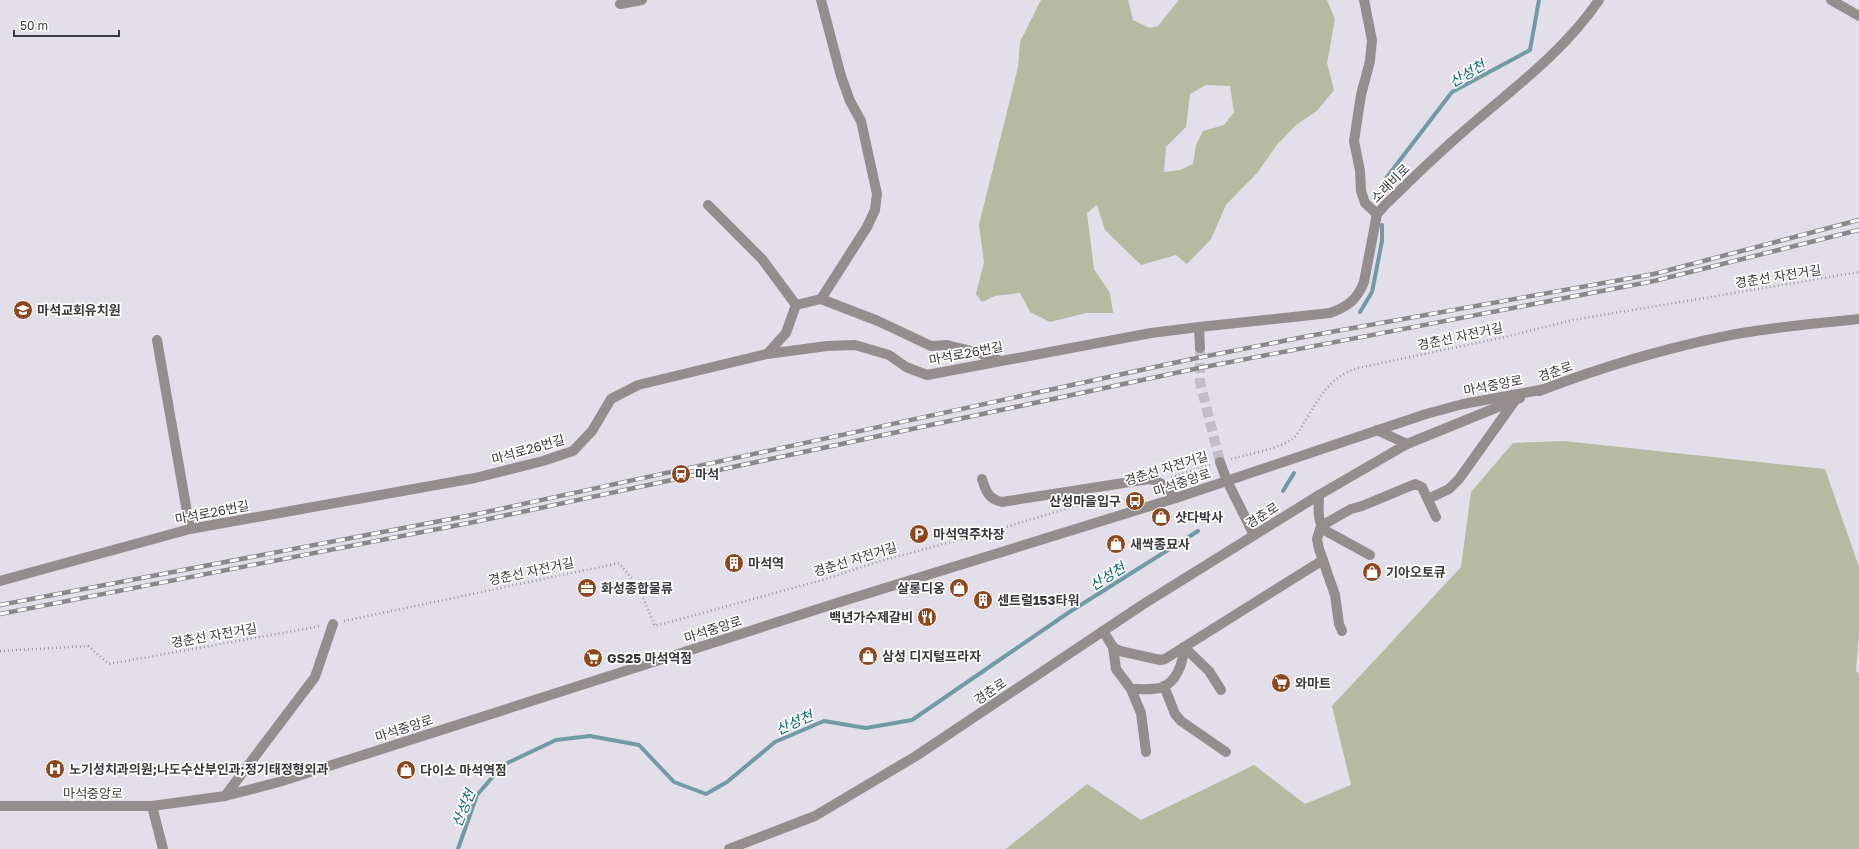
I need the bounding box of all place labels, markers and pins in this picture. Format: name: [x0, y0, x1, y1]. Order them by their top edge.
school or university icon: 마석교회유치원: [12, 299, 34, 321]
place label: 마석교회유치원: [37, 302, 121, 318]
station icon: 마석: [670, 463, 692, 485]
place label: 마석: [695, 466, 719, 482]
bus stop icon: 산성마을입구: [1124, 490, 1146, 512]
place label: 산성마을입구: [1049, 493, 1121, 509]
shop icon: 샷다박사: [1150, 506, 1172, 528]
place label: 샷다박사: [1175, 509, 1223, 525]
parking icon: 마석역주차장: [908, 523, 930, 545]
place label: 마석역주차장: [933, 526, 1005, 542]
shop icon: 새싹종묘사: [1105, 533, 1127, 555]
place label: 새싹종묘사: [1130, 536, 1190, 552]
building icon: 마석역: [723, 552, 745, 574]
place label: 마석역: [748, 555, 784, 571]
shop icon: 기아오토큐: [1361, 561, 1383, 583]
place label: 기아오토큐: [1386, 564, 1446, 580]
office icon: 화성종합물류: [576, 577, 598, 599]
shop icon: 살롱디옹: [948, 577, 970, 599]
place label: 화성종합물류: [601, 580, 673, 596]
place label: 살롱디옹: [897, 580, 945, 596]
building icon: 센트럴153타워: [972, 589, 994, 611]
place label: 센트럴153타워: [997, 592, 1079, 608]
restaurant icon: 백년가수제갈비: [916, 606, 938, 628]
place label: 백년가수제갈비: [829, 609, 913, 625]
shop icon: 삼성 디지털프라자: [857, 645, 879, 667]
supermarket icon: GS25 마석역점: [582, 647, 604, 669]
place label: 삼성 디지털프라자: [882, 648, 981, 664]
place label: GS25 마석역점: [607, 650, 692, 666]
supermarket icon: 와마트: [1270, 672, 1292, 694]
place label: 와마트: [1295, 675, 1331, 691]
hospital icon: 노기성치과의원;나도수산부인과;정기태정형외과: [44, 758, 66, 780]
shop icon: 다이소 마석역점: [395, 759, 417, 781]
place label: 노기성치과의원;나도수산부인과;정기태정형외과: [69, 761, 329, 777]
place label: 다이소 마석역점: [420, 762, 507, 778]

